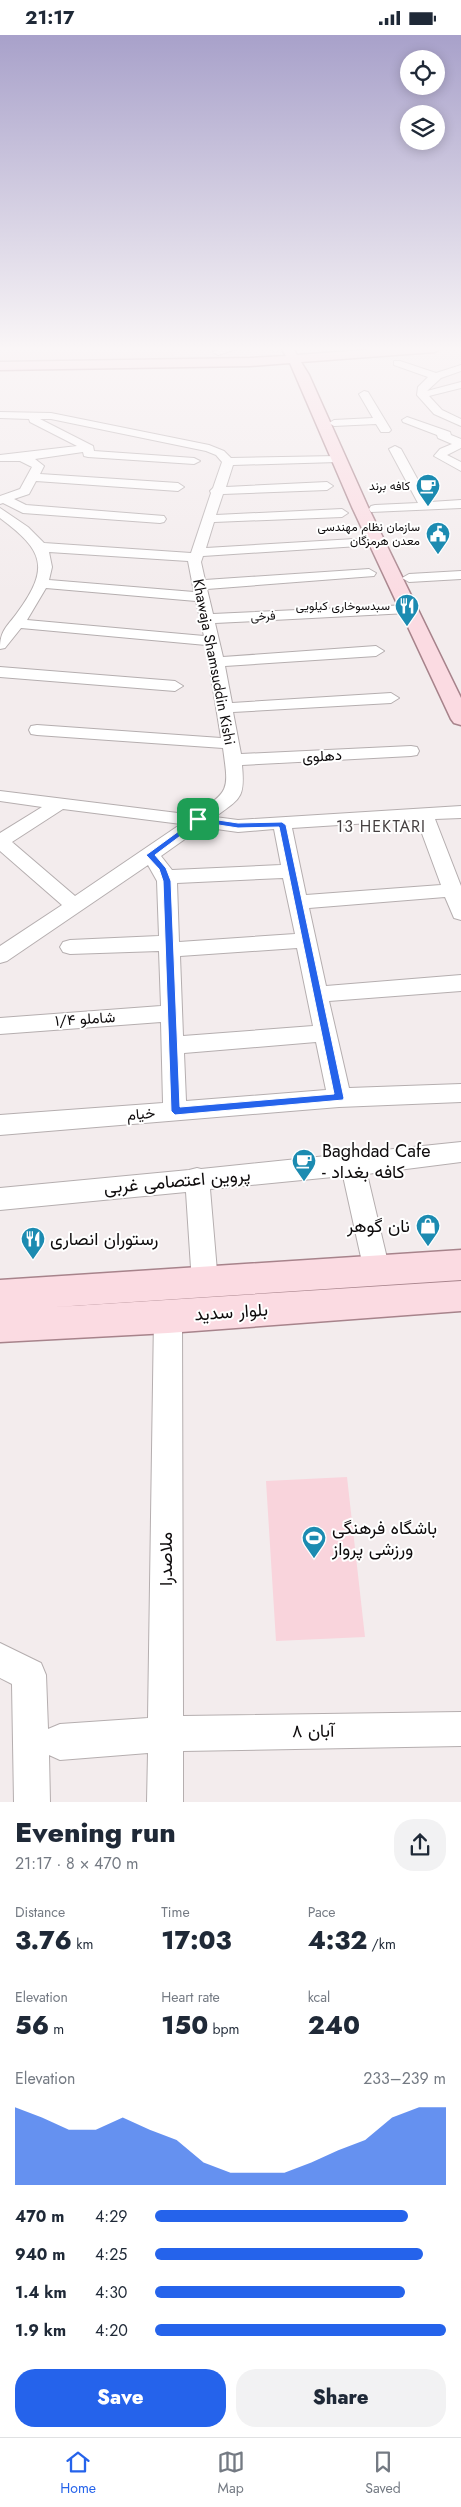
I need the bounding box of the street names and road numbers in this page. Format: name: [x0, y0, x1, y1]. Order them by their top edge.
street label: Khawaja Shamsuddin Kishi: [187, 577, 241, 747]
street label: فرخی: [250, 606, 276, 626]
street label: دهلوی: [302, 744, 342, 768]
street label: شاملو ۱/۴: [54, 1006, 116, 1032]
street label: خیام: [126, 1102, 156, 1126]
street label: پروین اعتصامی غربی: [102, 1162, 252, 1200]
street label: بلوار سدید: [193, 1296, 269, 1328]
street label: ملاصدرا: [153, 1532, 179, 1586]
street label: آبان ۸: [292, 1718, 336, 1744]

